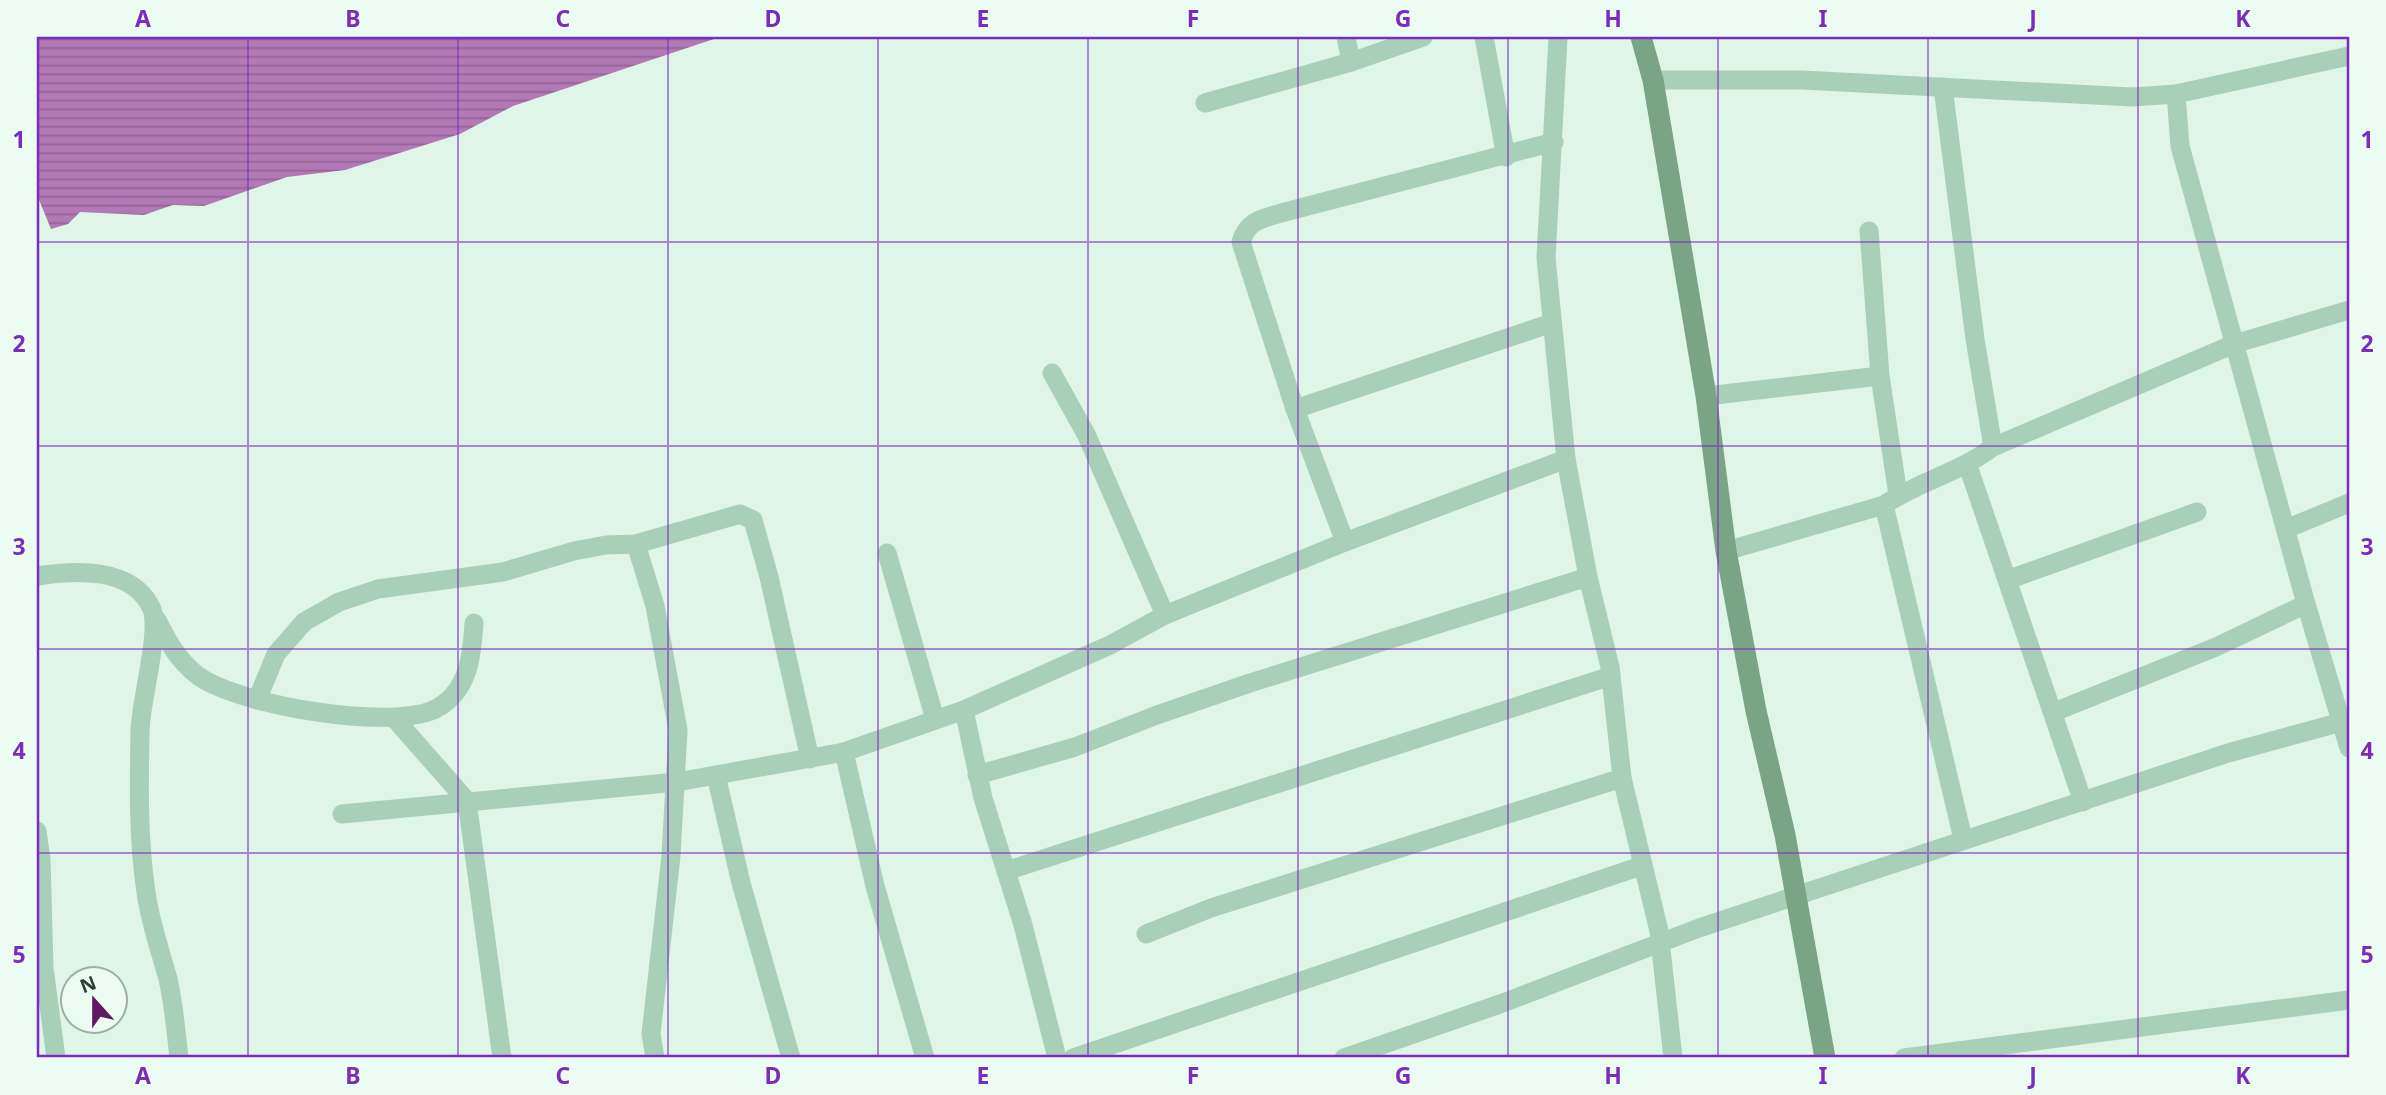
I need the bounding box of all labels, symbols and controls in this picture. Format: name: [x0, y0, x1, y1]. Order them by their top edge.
text: A: [135, 2, 151, 34]
text: B: [345, 2, 361, 34]
text: C: [556, 2, 571, 34]
text: D: [765, 2, 781, 34]
text: E: [977, 2, 989, 34]
text: F: [1187, 2, 1199, 34]
text: G: [1395, 2, 1411, 34]
text: H: [1604, 2, 1622, 34]
text: I: [1819, 2, 1828, 34]
text: J: [2027, 2, 2037, 34]
text: K: [2235, 2, 2251, 34]
text: 1: [12, 123, 26, 155]
text: 1: [2360, 123, 2374, 155]
text: 2: [12, 327, 26, 359]
text: 2: [2360, 327, 2374, 359]
text: 3: [12, 530, 26, 562]
text: 3: [2360, 530, 2374, 562]
text: 4: [12, 734, 26, 766]
text: 4: [2360, 734, 2374, 766]
text: 5: [12, 938, 26, 970]
text: 5: [2360, 938, 2374, 970]
north arrow: [60, 965, 130, 1036]
text: N: [76, 969, 100, 999]
text: A: [135, 1059, 151, 1091]
text: B: [345, 1059, 361, 1091]
text: C: [556, 1059, 571, 1091]
text: D: [765, 1059, 781, 1091]
text: E: [977, 1059, 989, 1091]
text: F: [1187, 1059, 1199, 1091]
text: G: [1395, 1059, 1411, 1091]
text: H: [1604, 1059, 1622, 1091]
text: I: [1819, 1059, 1828, 1091]
text: J: [2027, 1059, 2037, 1091]
text: K: [2235, 1059, 2251, 1091]

